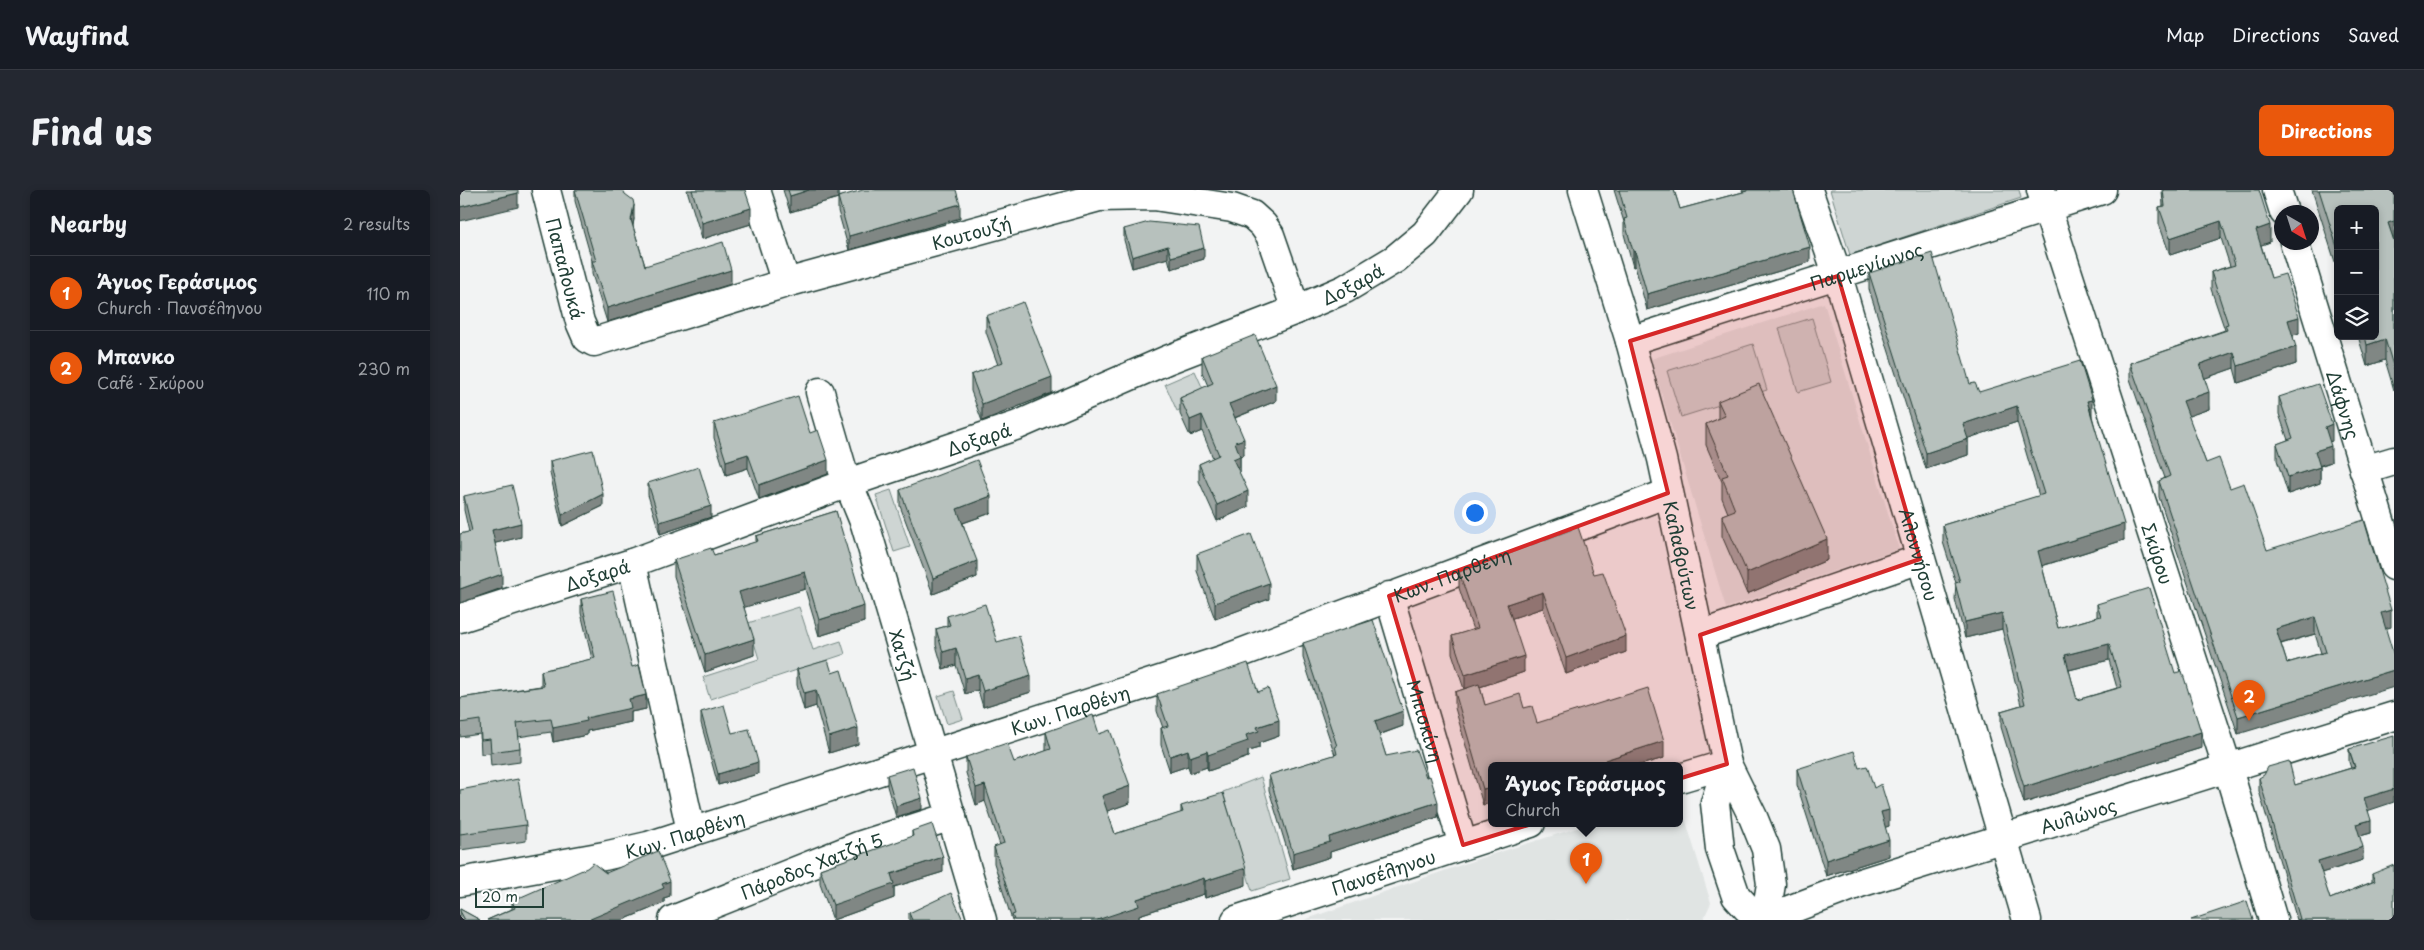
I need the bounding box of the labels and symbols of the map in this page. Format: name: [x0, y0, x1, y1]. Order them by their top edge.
north arrow: [2274, 205, 2319, 250]
street label: Κουτουζή: [929, 208, 1014, 256]
street label: Παπαλουκά: [540, 215, 592, 322]
street label: Παρμενίωνος: [1806, 235, 1926, 296]
street label: Δοξαρά: [1318, 255, 1389, 311]
street label: Δάφνης: [2321, 367, 2367, 442]
street label: Δοξαρά: [943, 415, 1015, 462]
street label: Καλαβρύτων: [1658, 498, 1707, 613]
your location: [1462, 500, 1488, 526]
street label: Αλοννήσου: [1893, 504, 1946, 604]
street label: Σκύρου: [2136, 519, 2181, 588]
street label: Κων. Παρθένη: [1389, 540, 1514, 608]
street label: Δοξαρά: [561, 551, 633, 597]
street label: Χατζή: [883, 626, 924, 684]
street label: Μπισκίνη: [1401, 676, 1451, 765]
street label: Κων. Παρθένη: [1007, 677, 1133, 741]
pin: 2: [2233, 680, 2265, 721]
street label: Αυλώνος: [2036, 790, 2120, 839]
street label: Κων. Παρθένη: [622, 802, 748, 864]
street label: Πάροδος Χατζή 5: [736, 825, 886, 905]
street label: Πανσέληνου: [1328, 842, 1439, 901]
pin: 1: [1570, 843, 1602, 884]
scale bar: [475, 885, 544, 908]

